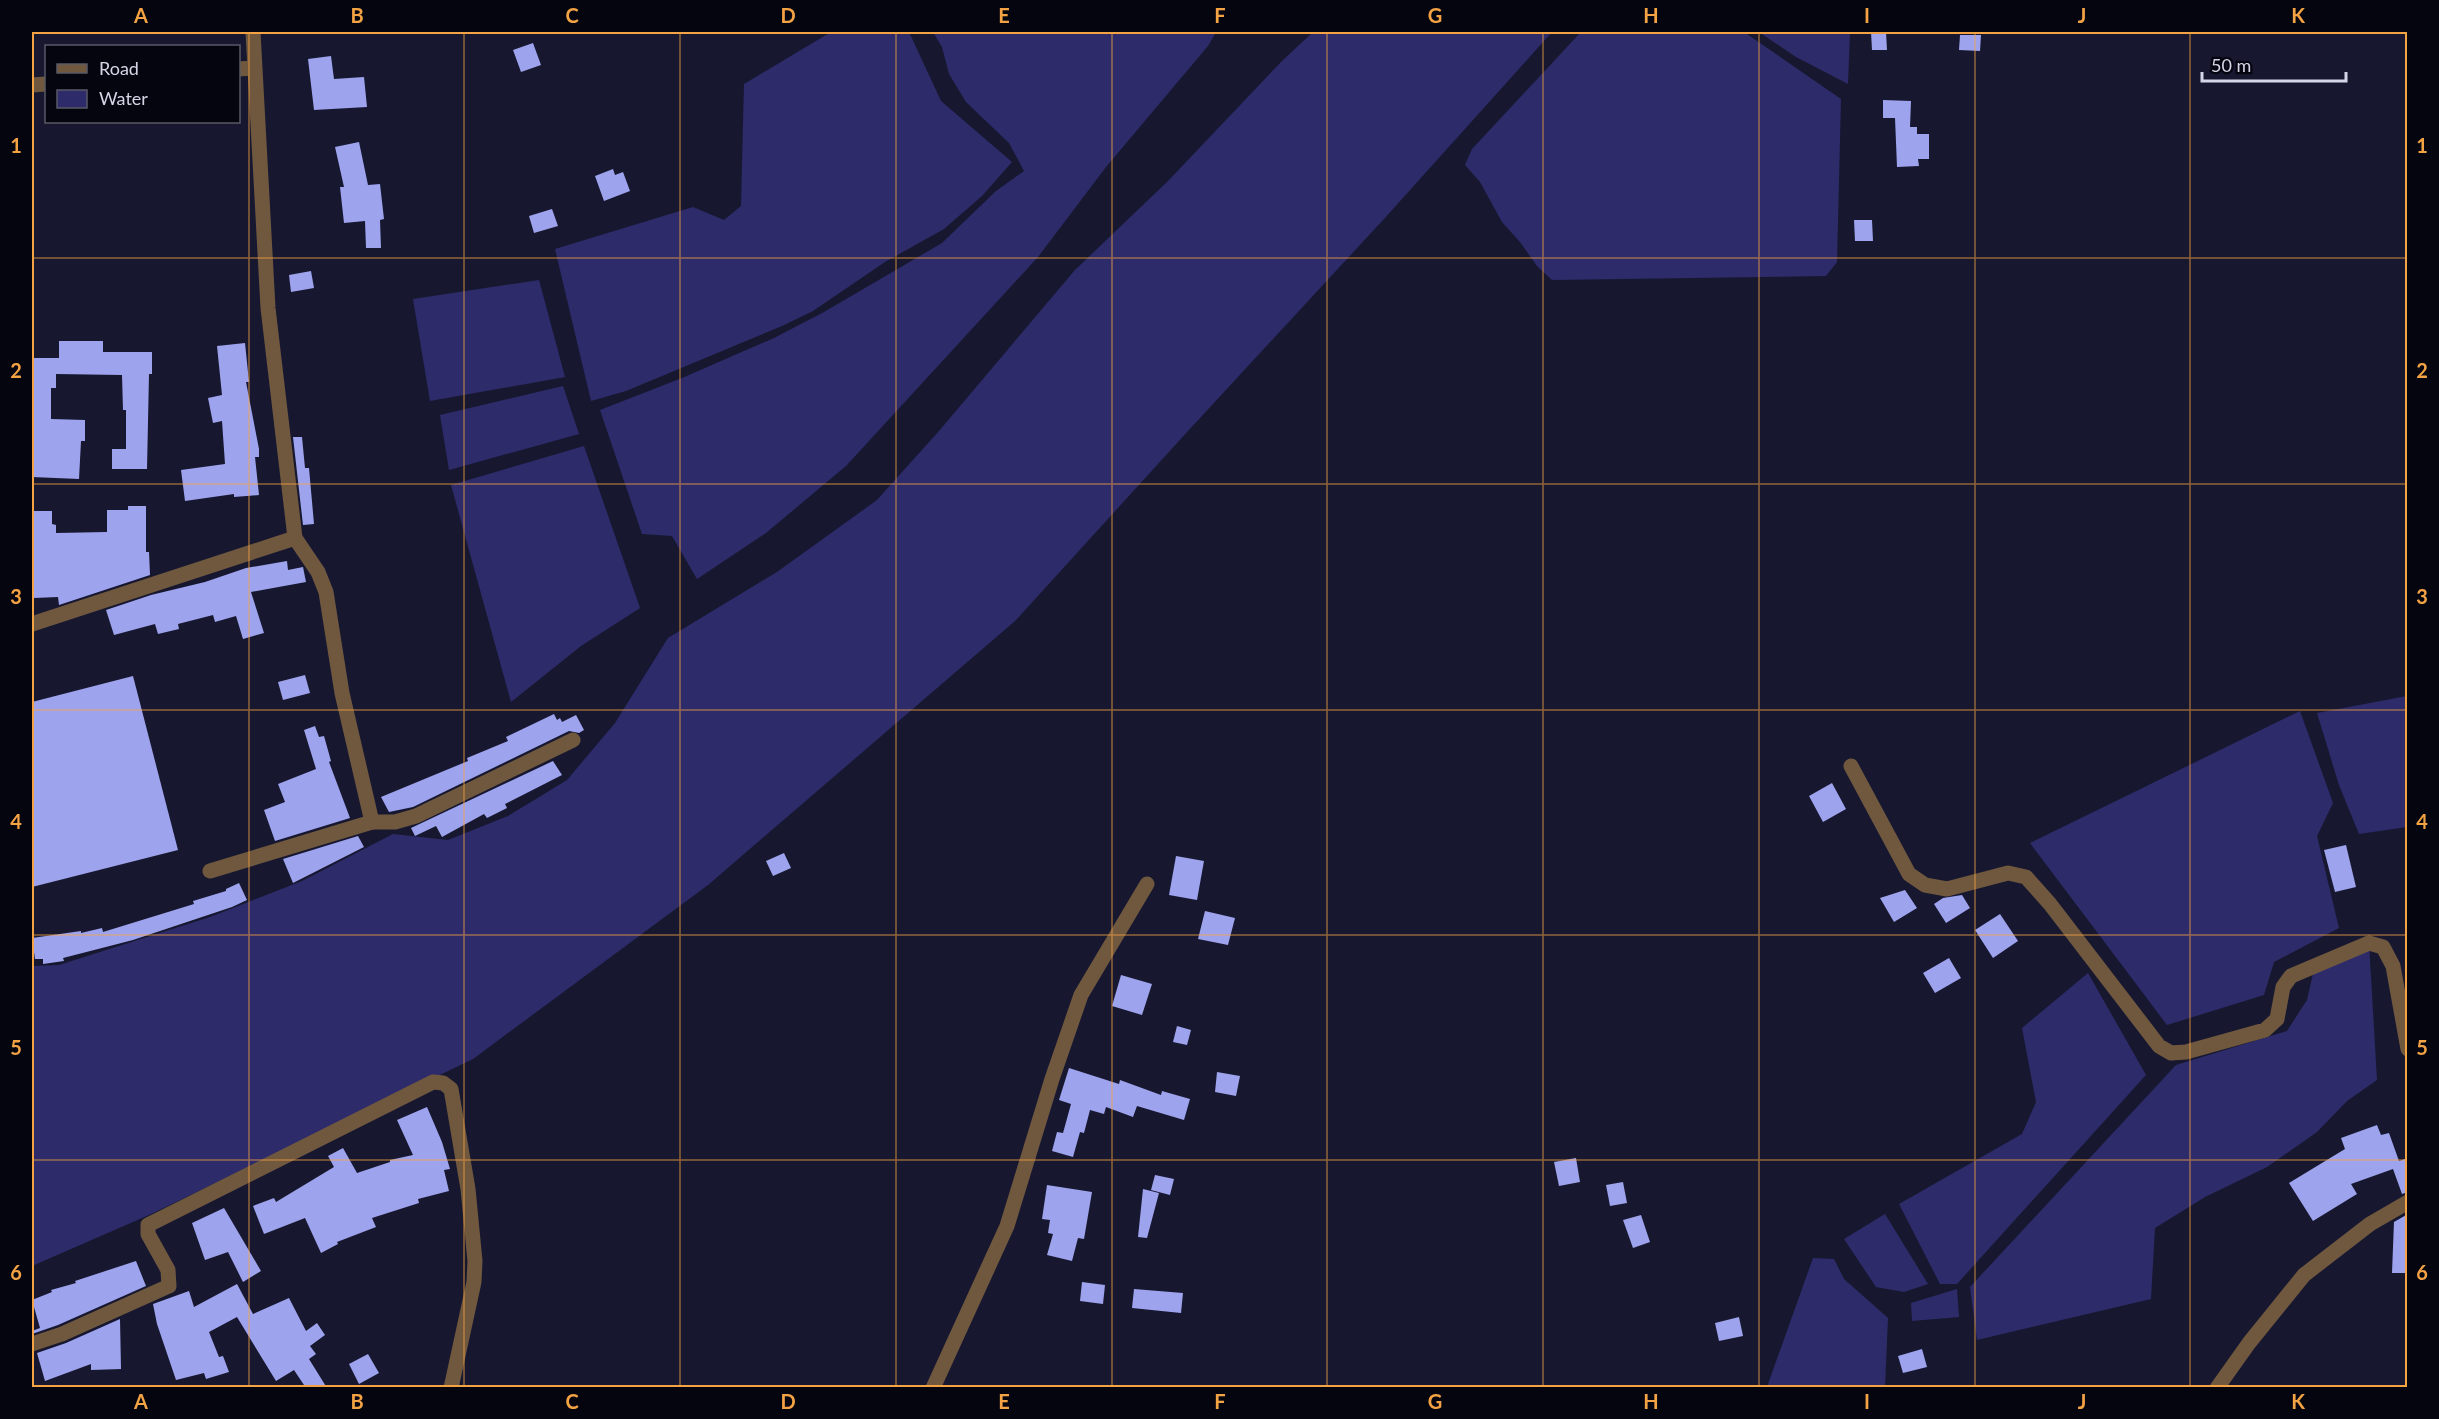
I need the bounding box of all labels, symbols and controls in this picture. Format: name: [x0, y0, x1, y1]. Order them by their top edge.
text: A: [133, 3, 148, 27]
text: B: [350, 3, 364, 27]
text: C: [565, 3, 579, 27]
text: D: [780, 3, 796, 27]
text: E: [998, 3, 1010, 27]
text: F: [1214, 3, 1226, 27]
text: G: [1428, 3, 1442, 27]
text: H: [1643, 3, 1659, 27]
text: I: [1864, 3, 1870, 27]
text: J: [2078, 3, 2086, 27]
text: K: [2291, 3, 2305, 27]
legend: [45, 45, 240, 123]
scale bar: [2202, 45, 2346, 83]
text: 50 m: [2211, 54, 2251, 76]
text: Road: [99, 57, 139, 79]
text: Water: [99, 87, 148, 109]
text: 1: [10, 133, 22, 157]
text: 1: [2416, 133, 2428, 157]
text: 2: [10, 358, 22, 382]
text: 2: [2416, 358, 2428, 382]
text: 3: [10, 584, 22, 608]
text: 3: [2416, 584, 2428, 608]
text: 4: [10, 809, 22, 833]
text: 4: [2416, 809, 2428, 833]
text: 5: [10, 1035, 22, 1059]
text: 5: [2416, 1035, 2428, 1059]
text: 6: [10, 1260, 22, 1284]
text: 6: [2416, 1260, 2428, 1284]
text: A: [133, 1389, 148, 1413]
text: B: [350, 1389, 364, 1413]
text: C: [565, 1389, 579, 1413]
text: D: [780, 1389, 796, 1413]
text: E: [998, 1389, 1010, 1413]
text: F: [1214, 1389, 1226, 1413]
text: G: [1428, 1389, 1442, 1413]
text: H: [1643, 1389, 1659, 1413]
text: I: [1864, 1389, 1870, 1413]
text: J: [2078, 1389, 2086, 1413]
text: K: [2291, 1389, 2305, 1413]

